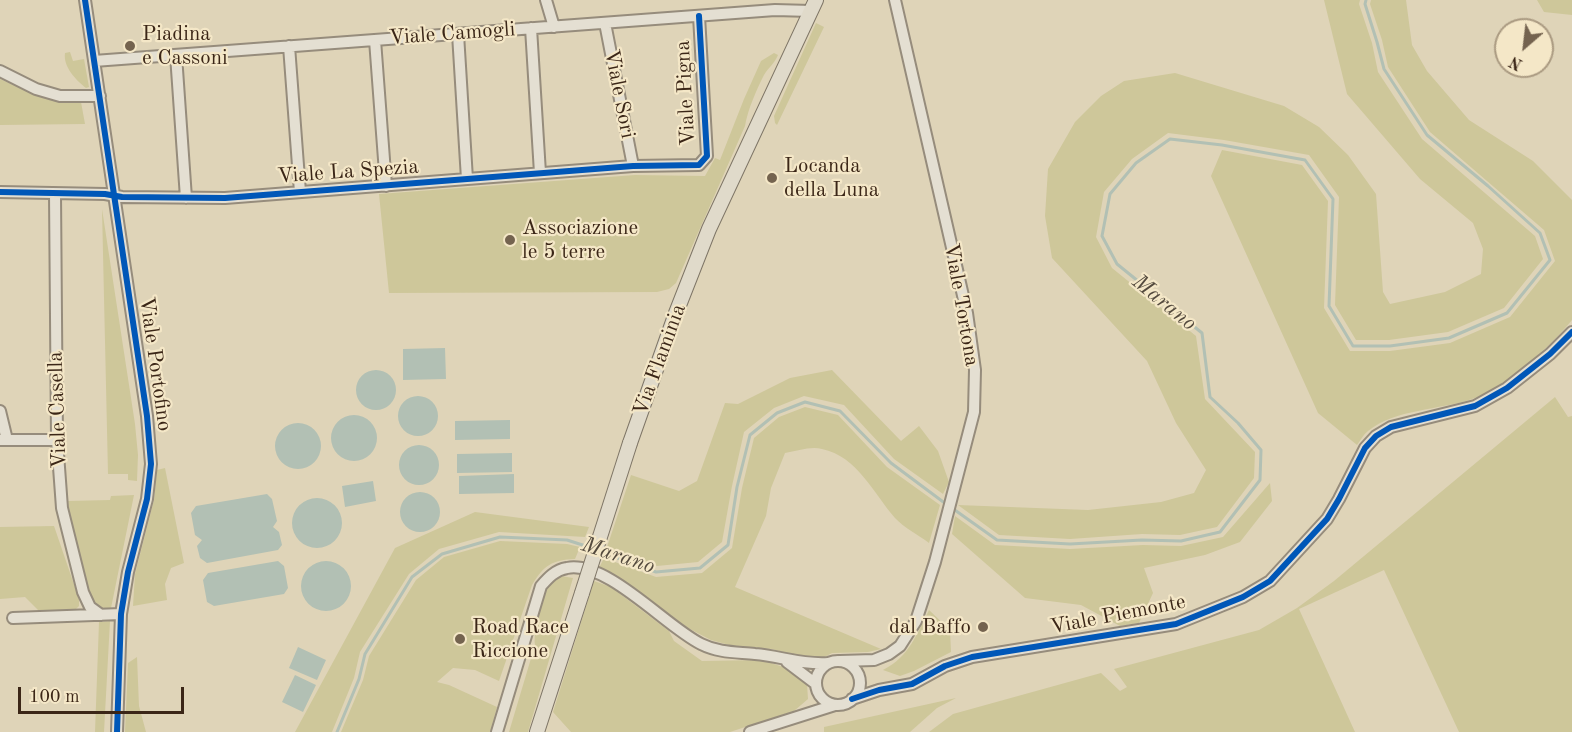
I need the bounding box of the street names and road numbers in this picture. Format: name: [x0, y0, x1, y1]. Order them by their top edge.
street label: Viale Camogli: [388, 17, 516, 51]
street label: Viale Pigna: [671, 40, 701, 146]
street label: Viale Sori: [598, 47, 640, 141]
street label: Viale La Spezia: [276, 154, 420, 190]
street label: Viale Tortona: [938, 241, 984, 369]
street label: Viale Portofino: [133, 295, 177, 433]
street label: Via Flaminia: [628, 301, 692, 419]
street label: Viale Casella: [43, 351, 73, 469]
street label: Viale Piemonte: [1048, 590, 1188, 640]

